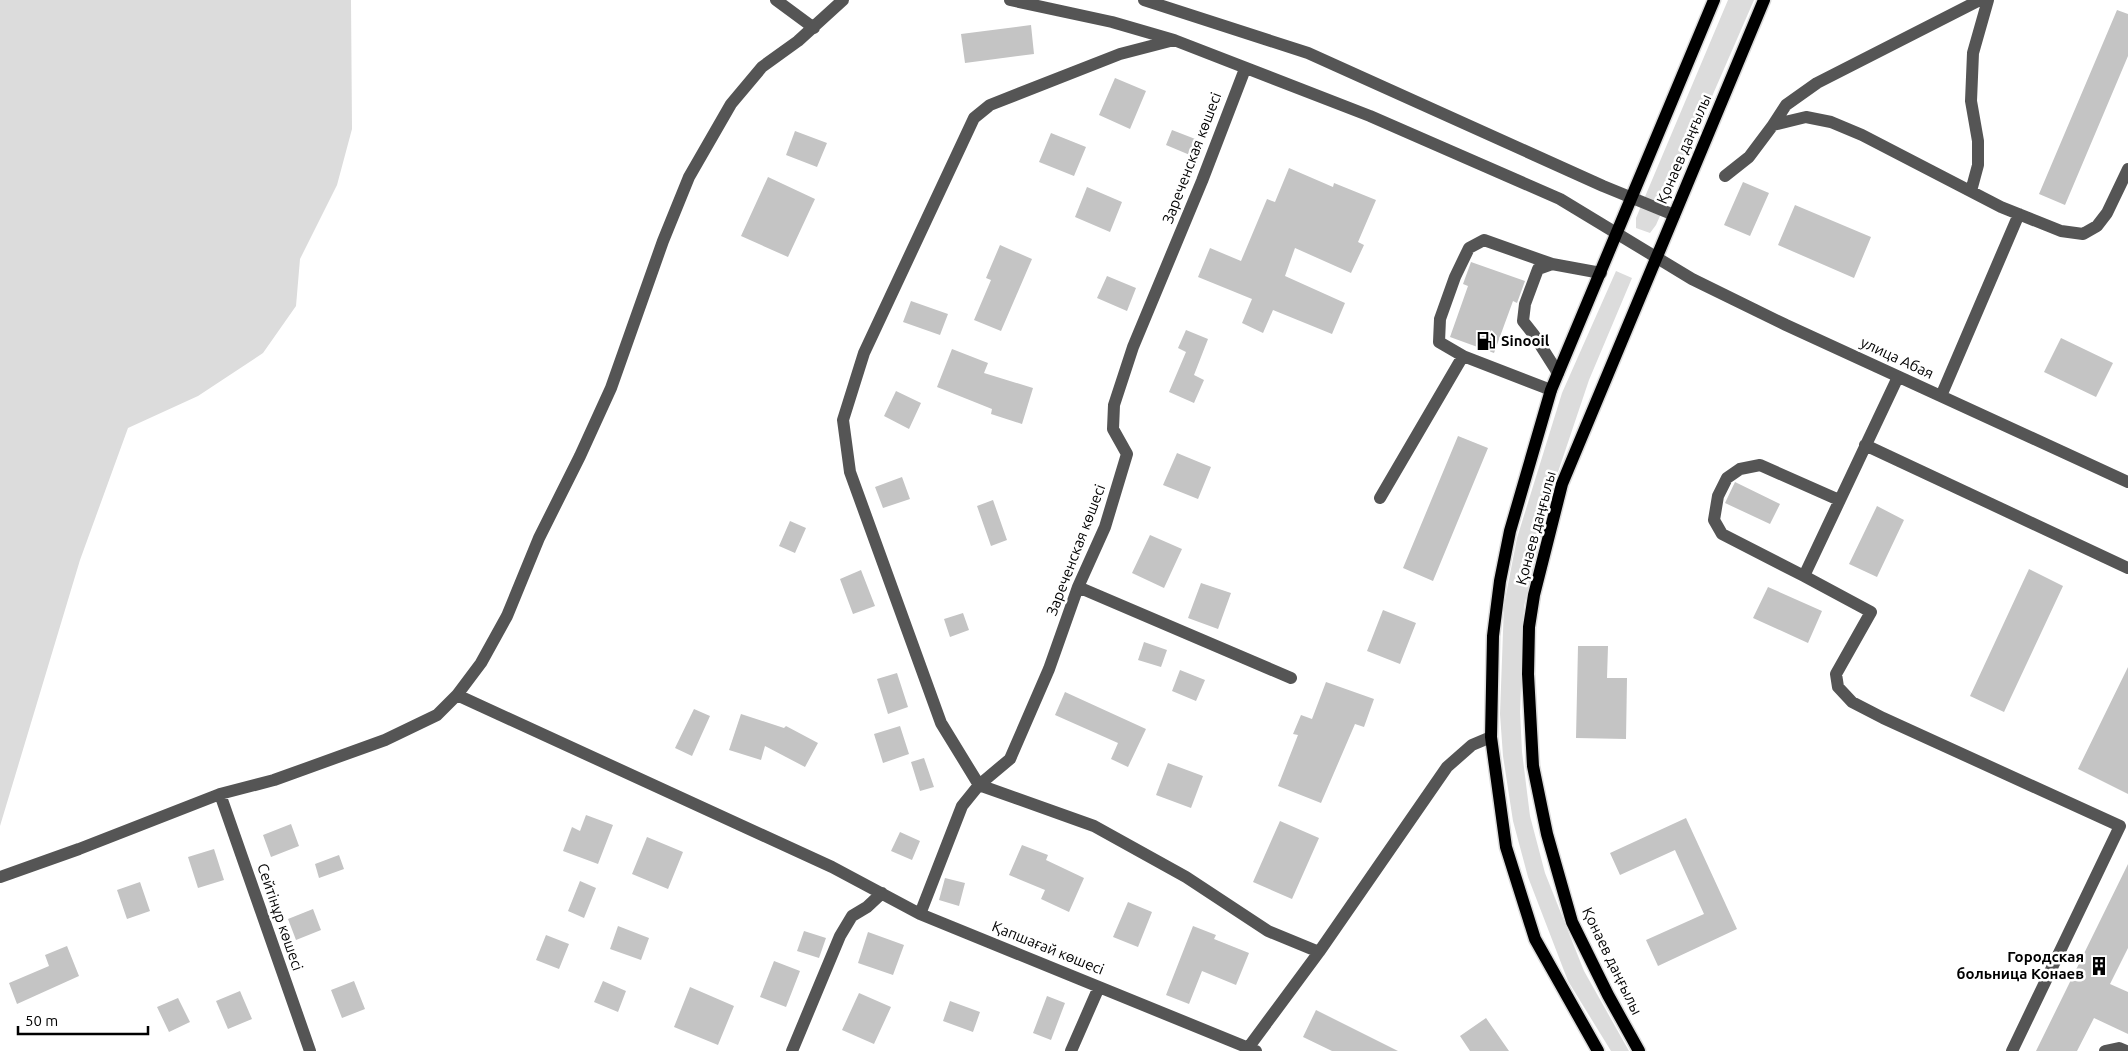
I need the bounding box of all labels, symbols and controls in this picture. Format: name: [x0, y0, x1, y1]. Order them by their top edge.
street label: Зареченская көшесі: [1159, 90, 1224, 226]
street label: Қонаев даңғылы: [1653, 91, 1714, 206]
fuel station icon: Sinooil: [1475, 330, 1497, 352]
place label: Sinooil: [1501, 332, 1550, 349]
street label: улица Абая: [1858, 333, 1937, 382]
street label: Қонаев даңғылы: [1512, 469, 1559, 587]
street label: Зареченская көшесі: [1043, 482, 1108, 618]
street label: Сейтінұр көшесі: [254, 861, 307, 973]
street label: Қонаев даңғылы: [1579, 904, 1646, 1017]
street label: Қапшағай көшесі: [990, 917, 1107, 978]
place label: Городская больница Конаев: [1956, 948, 2084, 982]
building icon: Городская больница Конаев: [2088, 955, 2110, 977]
scale bar: [18, 1004, 148, 1036]
text: 50 m: [25, 1012, 58, 1029]

